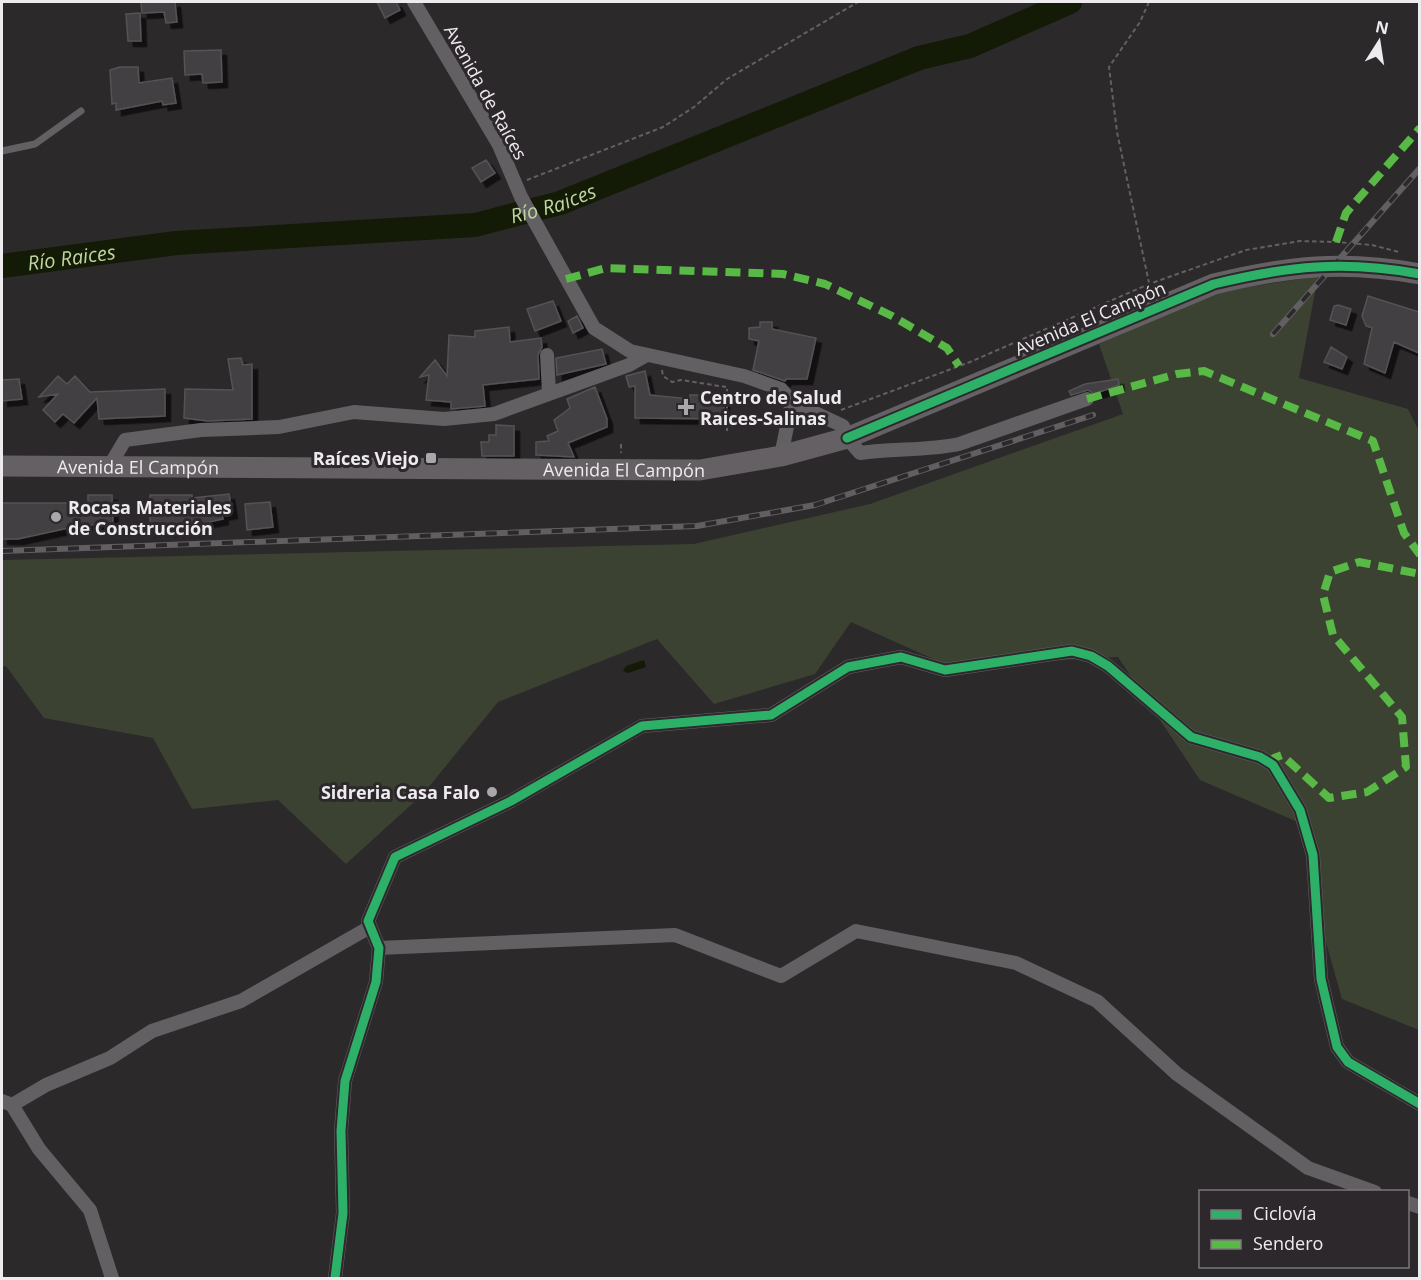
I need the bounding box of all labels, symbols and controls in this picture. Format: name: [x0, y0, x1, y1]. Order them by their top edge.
north arrow: [1349, 12, 1409, 72]
text: N: [1373, 15, 1391, 39]
street label: Avenida de Raíces: [439, 20, 533, 164]
water label: Río Raices: [507, 176, 600, 229]
water label: Río Raices: [26, 238, 117, 276]
street label: Avenida El Campón: [1011, 275, 1169, 361]
place label: Centro de Salud Raices-Salinas: [700, 385, 842, 430]
marker: Centro de Salud Raices-Salinas: [677, 398, 695, 416]
place label: Raíces Viejo: [313, 446, 419, 470]
marker: Raíces Viejo: [424, 451, 438, 465]
street label: Avenida El Campón: [57, 454, 219, 479]
street label: Avenida El Campón: [543, 457, 705, 482]
place label: Rocasa Materiales de Construcción: [68, 495, 232, 540]
marker: Rocasa Materiales de Construcción: [49, 510, 63, 524]
place label: Sidreria Casa Falo: [321, 780, 480, 804]
marker: Sidreria Casa Falo: [485, 785, 499, 799]
legend: [1199, 1190, 1409, 1268]
text: Ciclovía: [1253, 1201, 1316, 1225]
text: Sendero: [1253, 1231, 1323, 1255]

